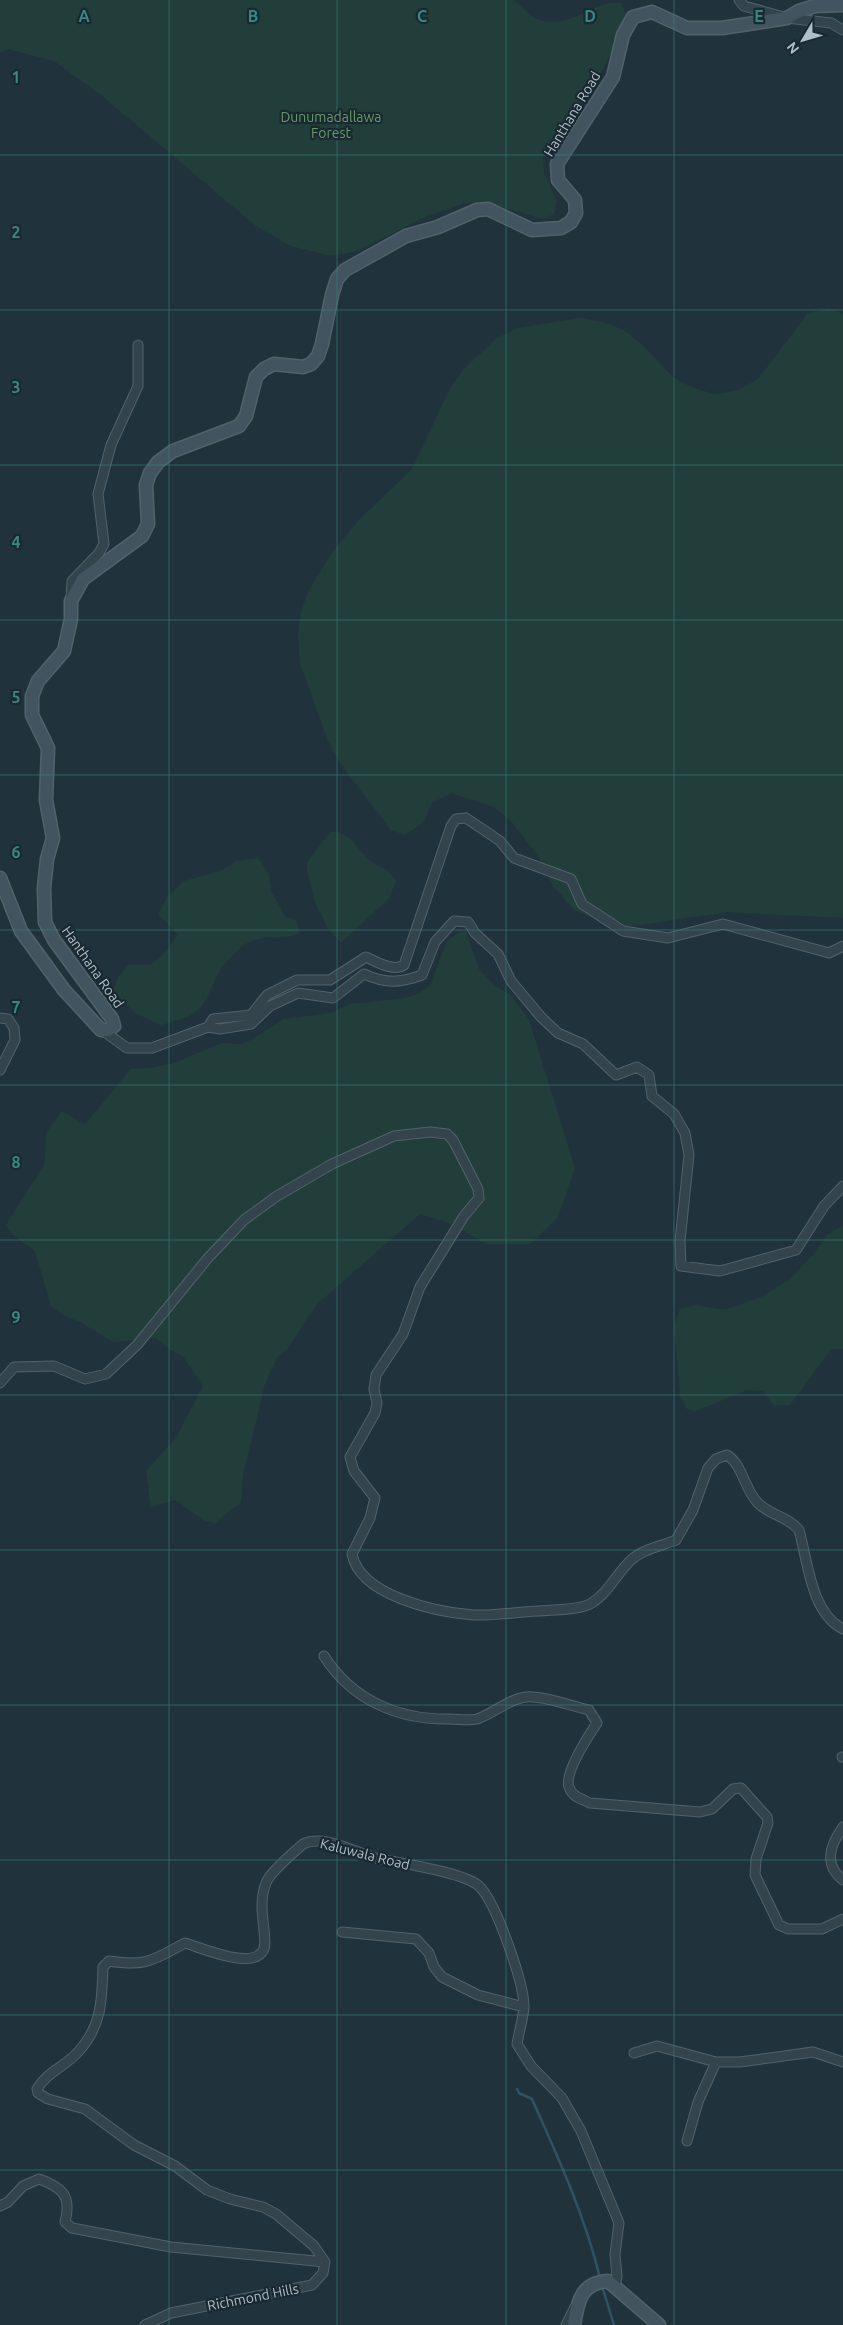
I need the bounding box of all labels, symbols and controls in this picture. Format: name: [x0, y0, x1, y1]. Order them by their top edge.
text: A: [78, 7, 90, 25]
text: B: [248, 7, 258, 25]
text: C: [417, 7, 427, 25]
text: D: [584, 7, 596, 25]
text: E: [754, 7, 764, 25]
north arrow: [778, 15, 828, 65]
text: N: [783, 39, 802, 57]
text: 1: [11, 68, 21, 86]
street label: Hanthana Road: [540, 69, 604, 159]
park label: Dunumadallawa Forest: [280, 109, 382, 141]
text: 2: [11, 223, 21, 241]
text: 3: [11, 378, 21, 396]
text: 4: [11, 533, 21, 551]
text: 5: [11, 688, 21, 706]
text: 6: [11, 843, 21, 861]
street label: Hanthana Road: [59, 923, 127, 1011]
text: 7: [11, 998, 21, 1016]
text: 8: [11, 1153, 21, 1171]
text: 9: [11, 1308, 21, 1326]
street label: Kaluwala Road: [319, 1835, 411, 1873]
street label: Richmond Hills: [206, 2280, 300, 2314]

